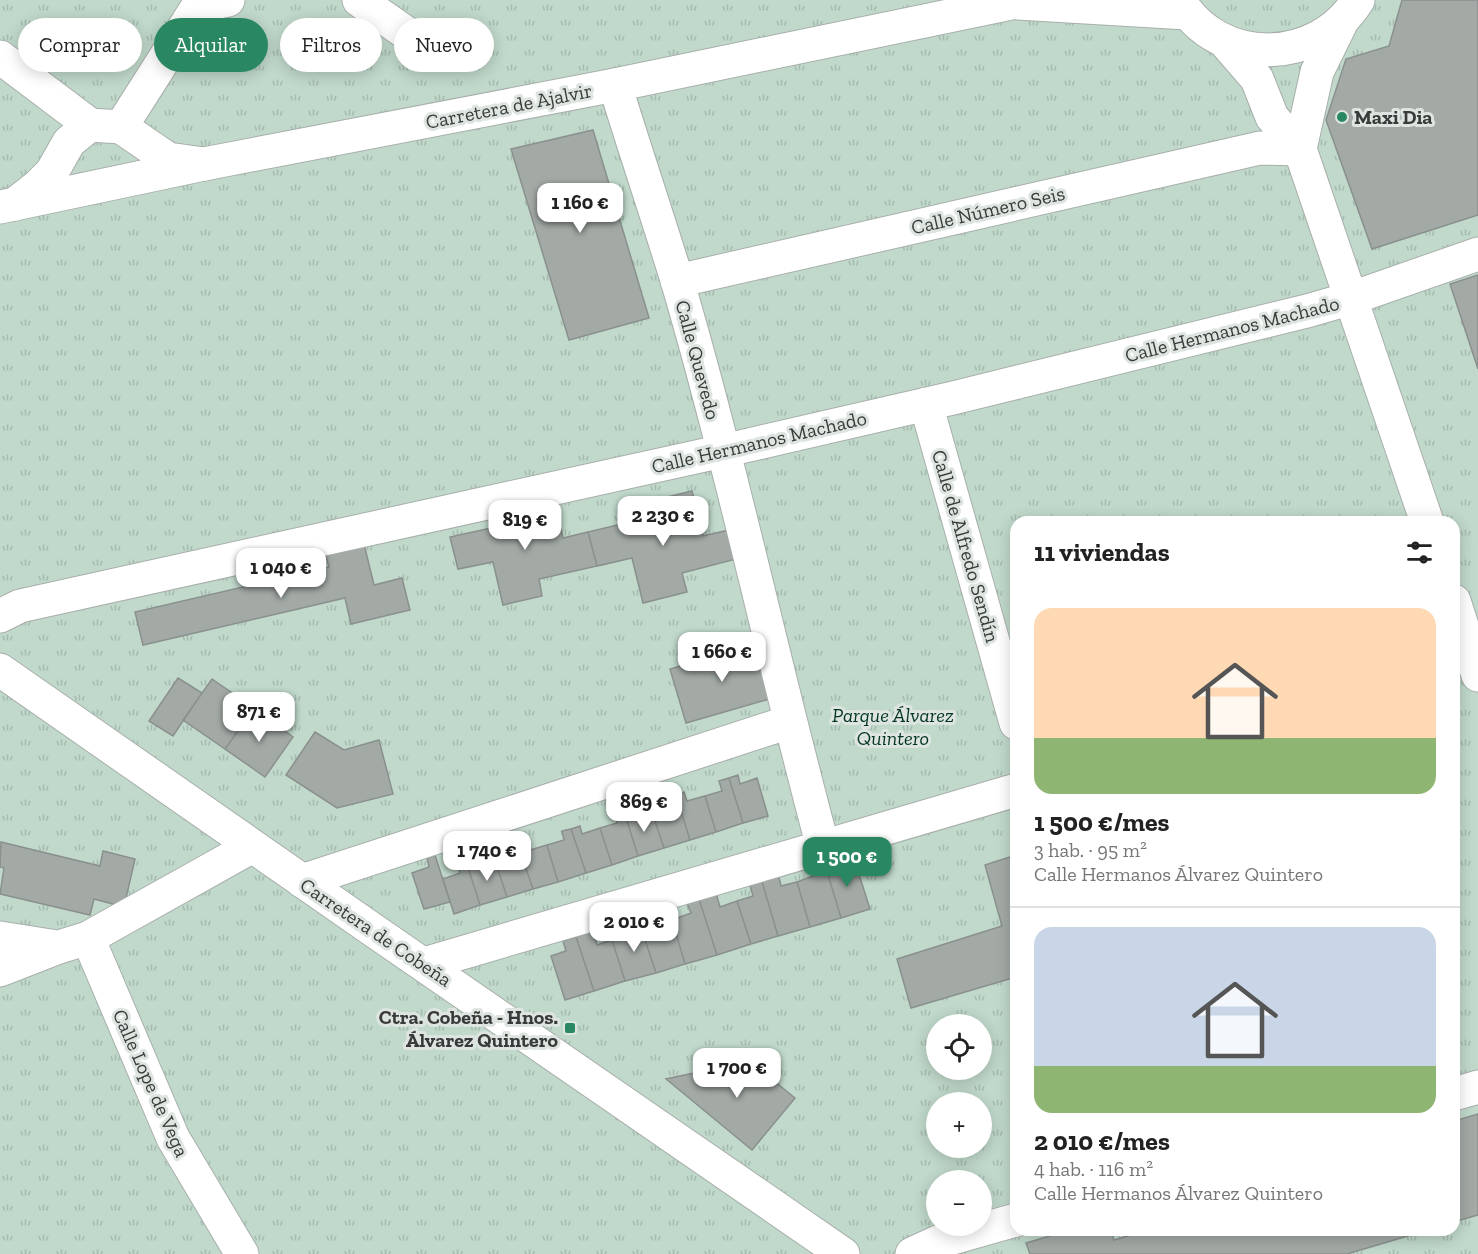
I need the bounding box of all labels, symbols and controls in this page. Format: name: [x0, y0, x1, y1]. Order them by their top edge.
chip: Comprar: [18, 18, 142, 72]
chip: Alquilar: [154, 18, 268, 72]
chip: Filtros: [280, 18, 382, 72]
chip: Nuevo: [394, 18, 494, 72]
street label: Carretera de Ajalvir: [424, 78, 594, 134]
place label: Maxi Dia: [1354, 105, 1432, 129]
marker: Maxi Dia: [1335, 110, 1349, 124]
street label: Calle Número Seis: [909, 181, 1067, 239]
pin: 1 160 €: [525, 183, 635, 234]
text: 1 160 €: [551, 190, 609, 214]
street label: Calle Hermanos Machado: [1122, 291, 1342, 367]
street label: Calle Quevedo: [671, 298, 725, 422]
street label: Calle Hermanos Machado: [649, 406, 869, 478]
street label: Calle de Alfredo Sendín: [927, 447, 1005, 646]
pin: 2 230 €: [608, 496, 718, 547]
pin: 819 €: [483, 500, 567, 551]
text: 2 230 €: [632, 503, 694, 527]
text: 819 €: [502, 507, 548, 531]
text: 11 viviendas: [1034, 536, 1170, 568]
icon: filters: [1403, 536, 1436, 569]
pin: 1 040 €: [226, 548, 336, 599]
text: 1 040 €: [250, 555, 312, 579]
pin: 1 660 €: [667, 632, 777, 683]
text: 1 660 €: [692, 639, 752, 663]
icon: home: [1181, 647, 1289, 755]
pin: 871 €: [217, 692, 301, 743]
text: 871 €: [237, 699, 281, 723]
park label: Parque Álvarez Quintero: [832, 703, 954, 750]
pin: 869 €: [602, 782, 686, 833]
text: 869 €: [620, 789, 668, 813]
text: 1 500 €/mes: [1034, 806, 1169, 838]
pin: 1 740 €: [432, 831, 542, 882]
pin: 1 500 €: [792, 837, 902, 888]
text: 1 740 €: [457, 838, 517, 862]
text: 3 hab. · 95 m²: [1034, 838, 1147, 862]
text: 1 500 €: [817, 844, 877, 868]
text: Calle Hermanos Álvarez Quintero: [1034, 862, 1323, 886]
street label: Carretera de Cobeña: [296, 872, 457, 992]
pin: 2 010 €: [579, 902, 689, 953]
text: 2 010 €: [603, 909, 665, 933]
icon: home: [1181, 966, 1289, 1074]
street label: Calle Lope de Vega: [108, 1005, 194, 1161]
place label: Ctra. Cobeña - Hnos. Álvarez Quintero: [379, 1005, 559, 1052]
map controls: [926, 1014, 992, 1236]
button: locate: [926, 1014, 992, 1080]
marker: Ctra. Cobeña - Hnos. Álvarez Quintero: [563, 1021, 577, 1035]
pin: 1 700 €: [682, 1048, 792, 1099]
text: 1 700 €: [707, 1055, 767, 1079]
button: +: [926, 1092, 992, 1158]
text: 2 010 €/mes: [1034, 1125, 1170, 1157]
text: 4 hab. · 116 m²: [1034, 1157, 1153, 1181]
button: −: [926, 1170, 992, 1236]
text: Calle Hermanos Álvarez Quintero: [1034, 1181, 1323, 1205]

